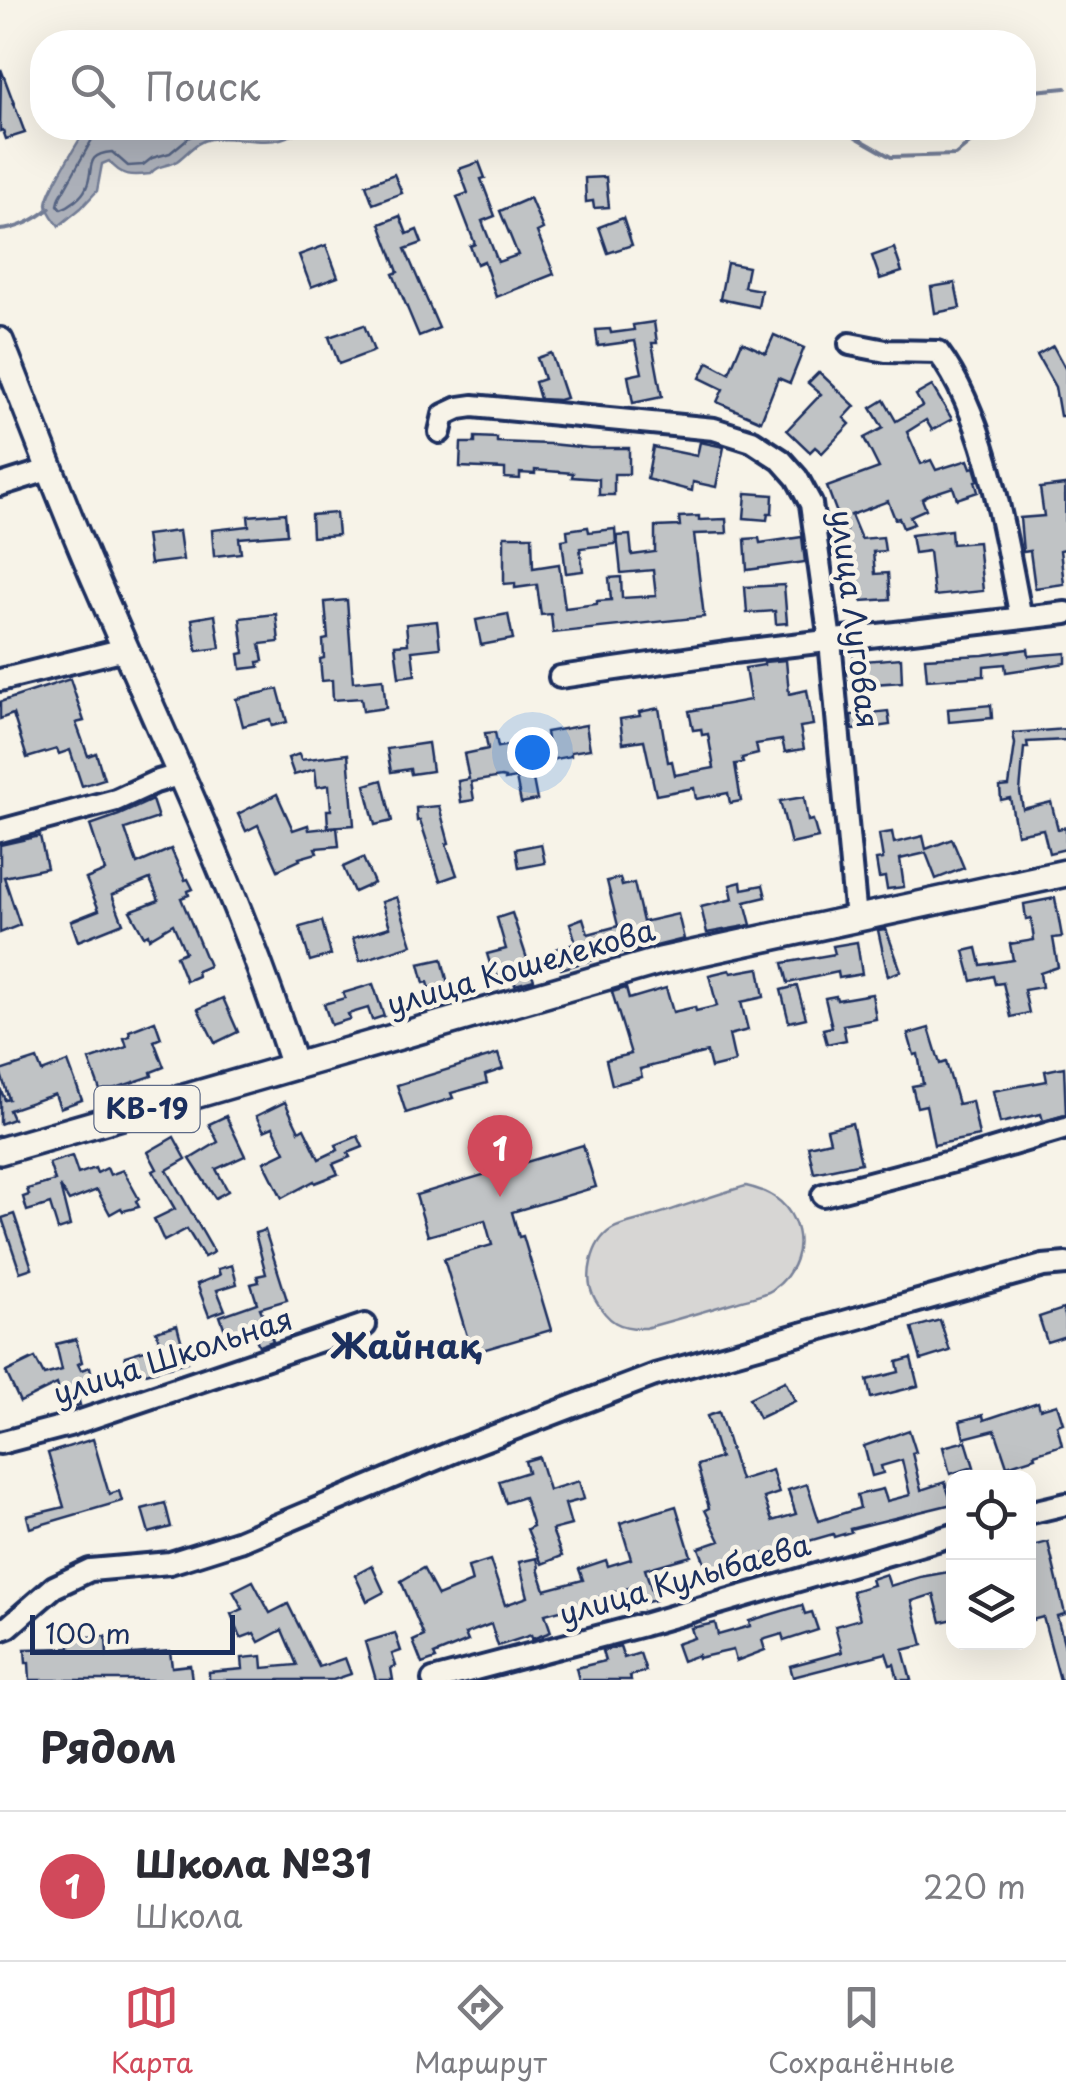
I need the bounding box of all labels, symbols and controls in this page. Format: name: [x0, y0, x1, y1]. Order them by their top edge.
search box: [30, 30, 1036, 140]
text: Поиск: [145, 57, 260, 114]
icon: search: [65, 58, 120, 113]
street label: улица Луговая: [821, 507, 892, 731]
your location: [507, 727, 558, 778]
street label: улица Кошелекова: [381, 906, 660, 1025]
road number: КВ-19: [94, 1086, 200, 1132]
pin: 1: [468, 1114, 532, 1197]
street label: улица Школьная: [47, 1295, 298, 1415]
district label: Жайнақ: [330, 1318, 482, 1371]
map controls: [946, 1470, 1036, 1650]
button: locate: [946, 1470, 1036, 1560]
street label: улица Кулыбаева: [553, 1520, 816, 1635]
button: layers: [946, 1560, 1036, 1650]
scale bar: [30, 1610, 235, 1654]
text: 100 m: [45, 1611, 131, 1654]
text: Рядом: [40, 1714, 177, 1777]
text: Школа №31: [135, 1834, 372, 1891]
text: 1: [65, 1862, 80, 1910]
text: 220 m: [923, 1862, 1026, 1910]
text: Школа: [135, 1891, 242, 1939]
tab: Карта: [111, 1980, 193, 2083]
tab: Маршрут: [414, 1980, 547, 2083]
tab: Сохранённые: [768, 1980, 955, 2083]

